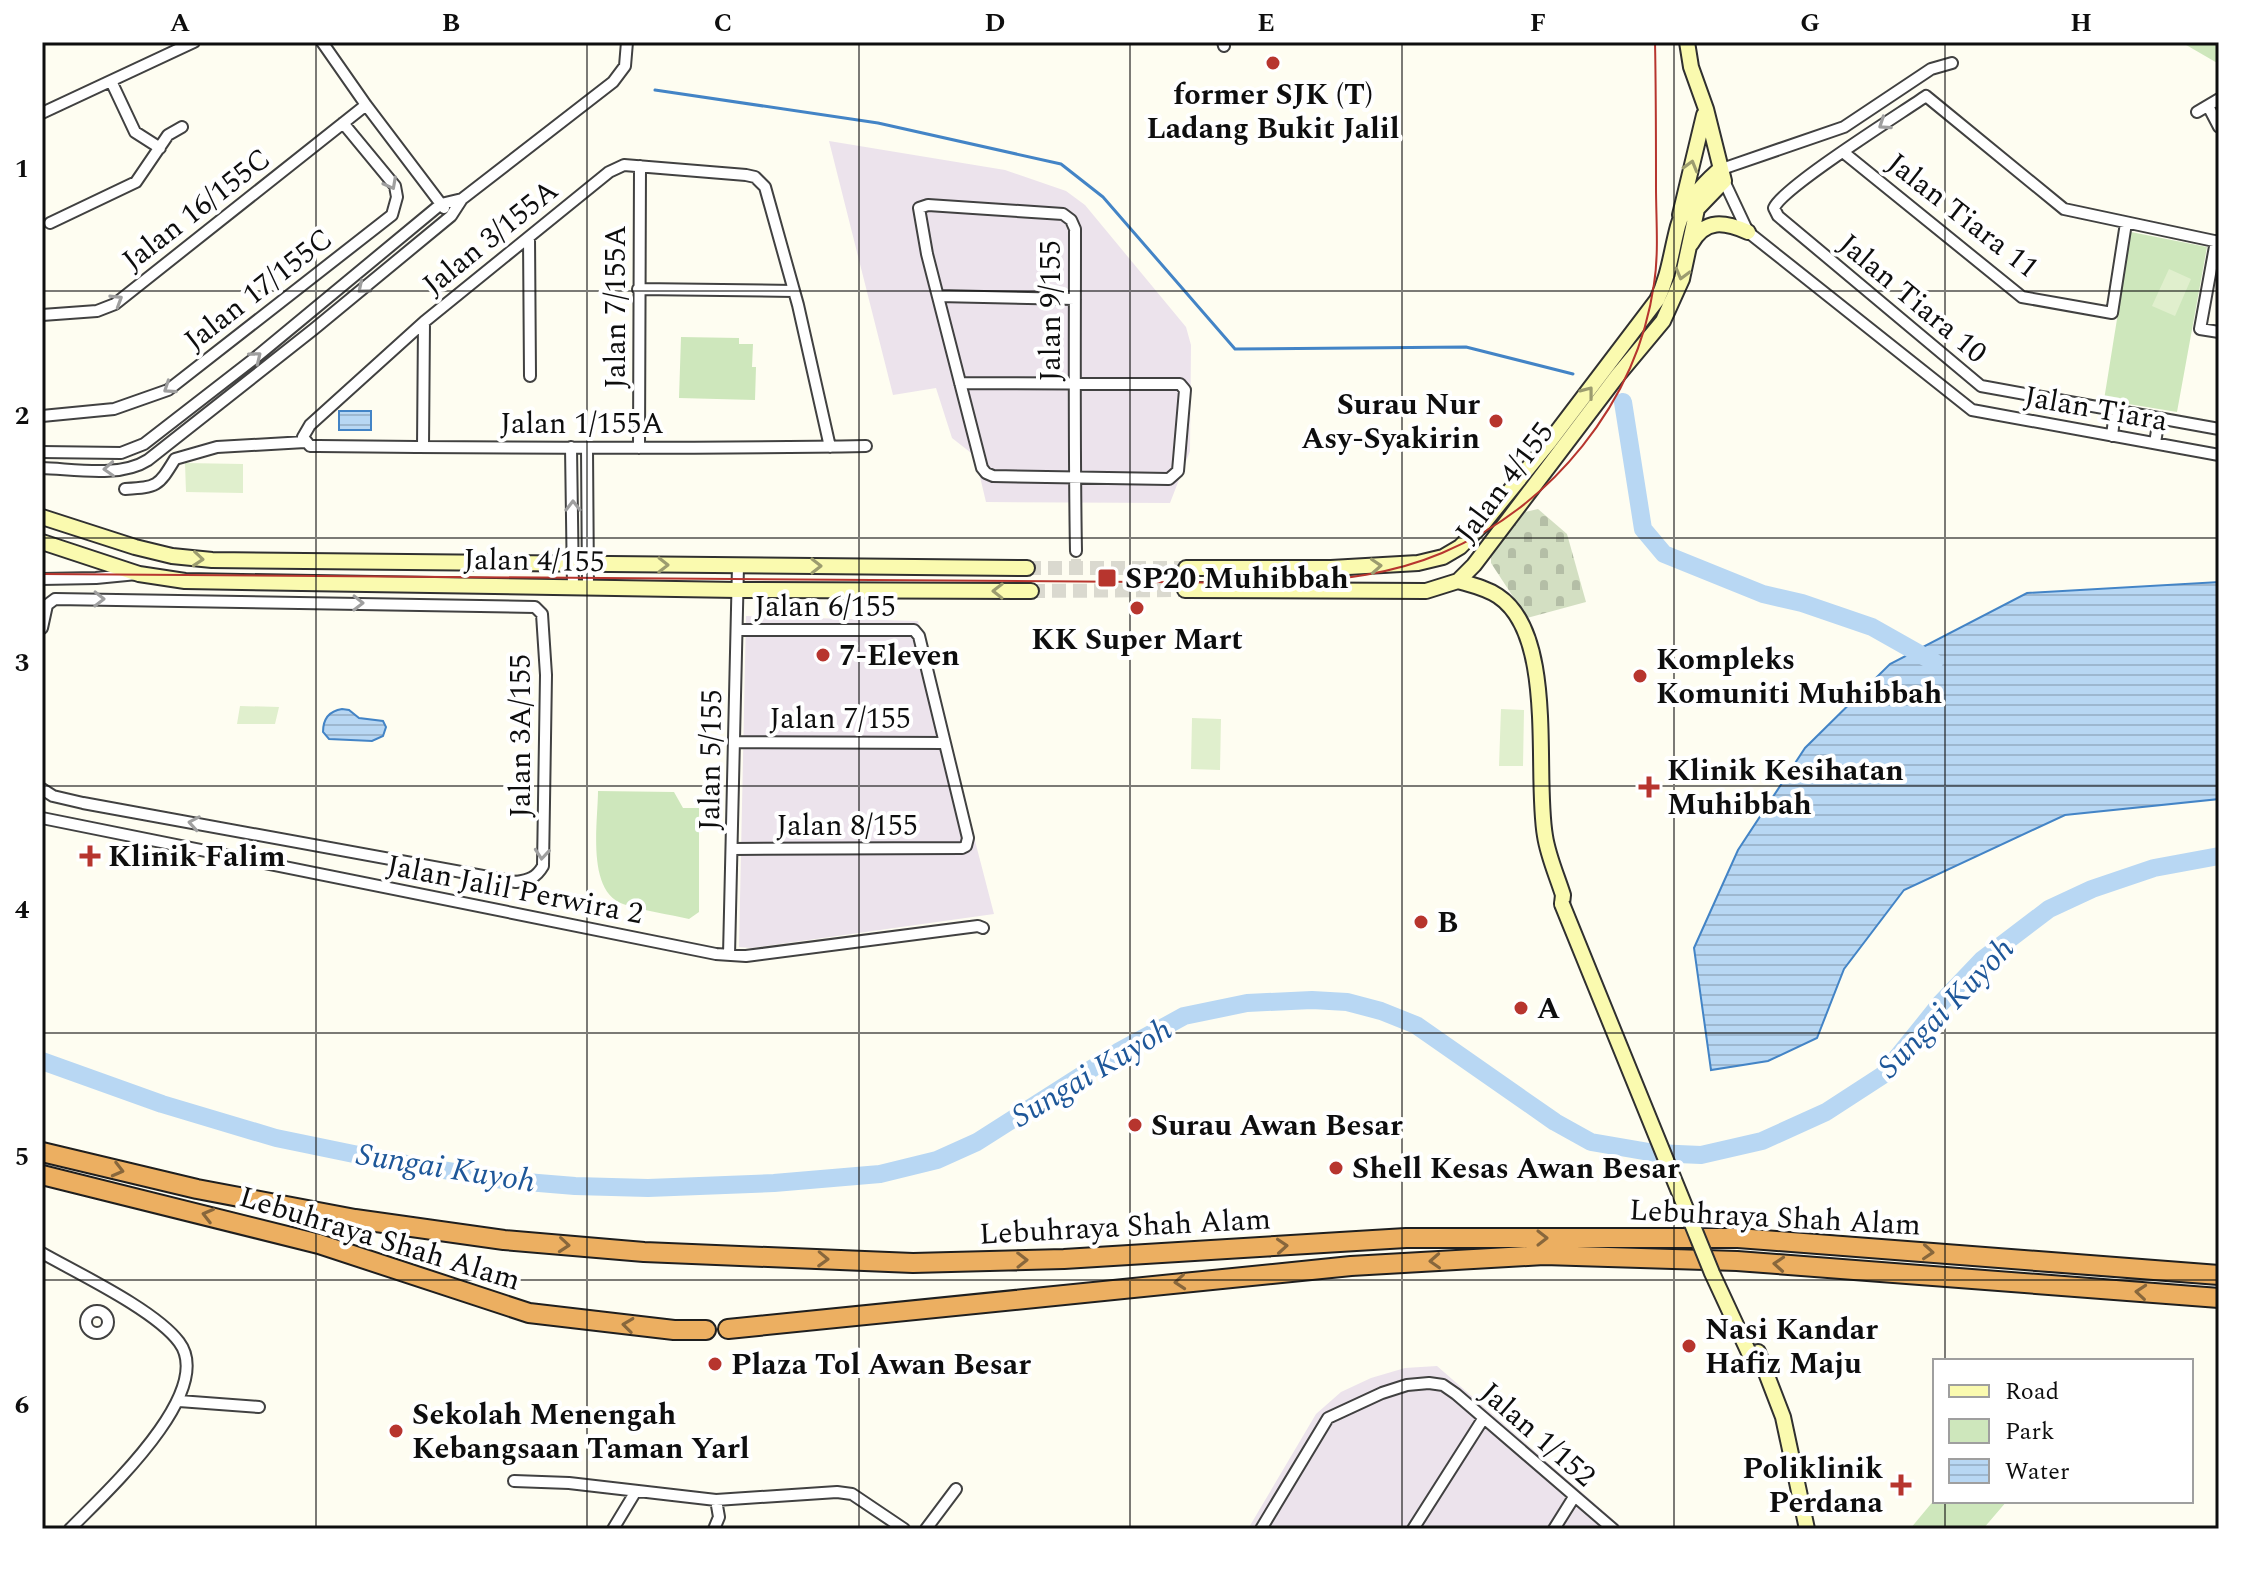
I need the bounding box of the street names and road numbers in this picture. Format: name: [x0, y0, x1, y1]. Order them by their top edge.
street label: Jalan 16/155C: [112, 137, 281, 283]
street label: Jalan Tiara 11: [1876, 142, 2048, 290]
street label: Jalan 3/155A: [413, 168, 569, 307]
street label: Jalan 17/155C: [174, 217, 343, 363]
street label: Jalan Tiara 10: [1828, 223, 1997, 375]
street label: Jalan 7/155A: [593, 225, 639, 389]
street label: Jalan 9/155: [1028, 240, 1074, 382]
street label: Jalan Tiara: [2020, 374, 2172, 444]
street label: Jalan 1/155A: [500, 401, 664, 447]
street label: Jalan 4/155: [1444, 412, 1566, 553]
street label: Jalan 4/155: [463, 537, 605, 585]
street label: Jalan 6/155: [754, 584, 896, 630]
street label: Jalan 3A/155: [498, 654, 544, 818]
street label: Jalan 5/155: [687, 689, 735, 831]
street label: Jalan 7/155: [769, 696, 911, 742]
street label: Jalan 8/155: [776, 803, 918, 849]
street label: Jalan Jalil Perwira 2: [383, 843, 647, 937]
street label: Lebuhraya Shah Alam: [233, 1174, 526, 1304]
street label: Lebuhraya Shah Alam: [1628, 1187, 1922, 1249]
street label: Lebuhraya Shah Alam: [978, 1196, 1272, 1258]
street label: Jalan 1/152: [1469, 1371, 1606, 1498]

